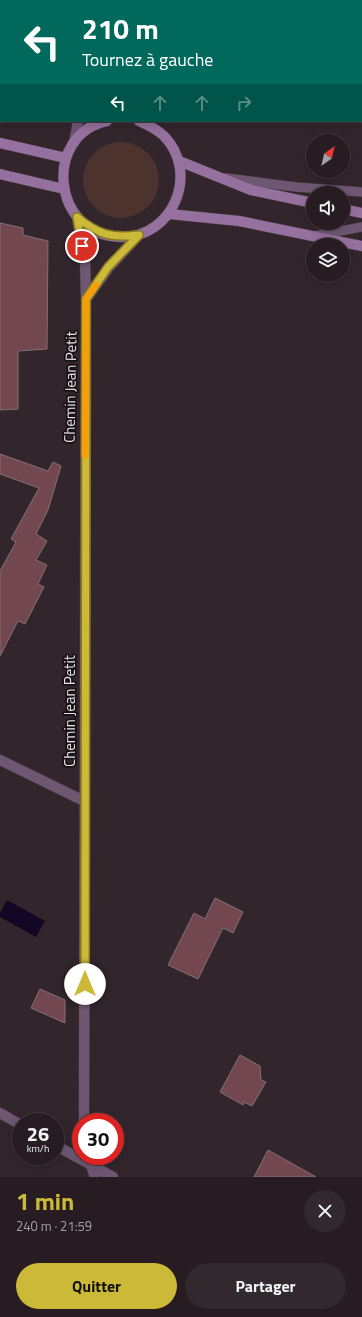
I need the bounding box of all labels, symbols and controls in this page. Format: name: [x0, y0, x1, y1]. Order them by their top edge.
text: 210 m: [82, 7, 159, 50]
icon: left: [16, 16, 68, 68]
text: Tournez à gauche: [82, 46, 213, 73]
icon: left: [107, 92, 129, 114]
icon: ahead: [149, 92, 171, 114]
icon: ahead: [191, 92, 213, 114]
icon: right: [233, 92, 255, 114]
north arrow: [306, 134, 350, 178]
map controls: [306, 134, 350, 282]
button: sound: [306, 186, 350, 230]
pin: [65, 229, 99, 263]
icon: arrive: [71, 235, 93, 257]
button: layers: [306, 238, 350, 282]
street label: Chemin Jean Petit: [58, 330, 82, 443]
street label: Chemin Jean Petit: [58, 654, 81, 767]
position arrow: [64, 963, 106, 1005]
speed limit sign: 30: [72, 1113, 124, 1165]
text: 26: [27, 1118, 49, 1149]
text: km/h: [27, 1141, 49, 1156]
text: 1 min: [16, 1183, 74, 1219]
button: close: [304, 1190, 346, 1232]
text: 240 m · 21:59: [16, 1216, 92, 1236]
button: Quitter: [16, 1263, 177, 1309]
button: Partager: [185, 1263, 346, 1309]

